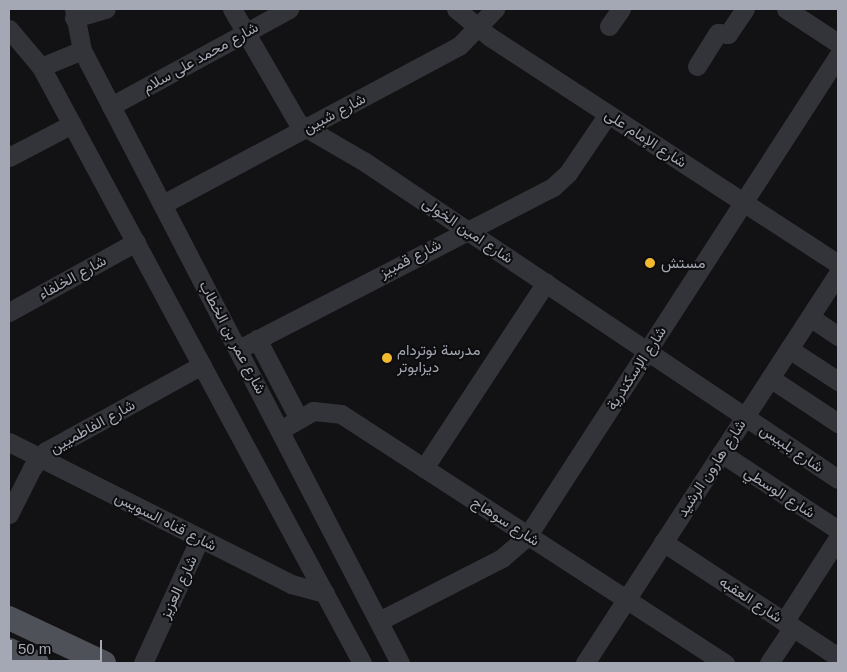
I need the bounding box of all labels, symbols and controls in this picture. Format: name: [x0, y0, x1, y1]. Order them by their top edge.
street label: شارع محمد على سلام: [139, 18, 261, 96]
street label: شارع شبين: [300, 89, 368, 137]
street label: شارع الإمام على: [602, 105, 690, 171]
street label: شارع امين الخولى: [419, 193, 517, 267]
street label: شارع قمبيز: [376, 235, 444, 281]
street label: شارع الخلفاء: [35, 251, 109, 303]
place label: مستش: [661, 254, 706, 272]
marker: مستش: [643, 256, 657, 270]
street label: شارع عمر بن الخطاب: [196, 277, 270, 397]
street label: شارع الإسكندرية: [602, 323, 670, 413]
place label: مدرسة نوتردام ديزابوتر: [397, 340, 480, 375]
marker: مدرسة نوتردام ديزابوتر: [381, 352, 393, 364]
street label: شارع الفاطميين: [46, 395, 138, 457]
street label: شارع هارون الرشيد: [673, 416, 749, 520]
street label: شارع بلبيس: [757, 420, 827, 476]
street label: شارع الوسطي: [741, 463, 819, 521]
street label: شارع قناه السويس: [112, 488, 220, 554]
street label: شارع سوهاج: [469, 492, 543, 550]
street label: شارع العزيز: [156, 553, 200, 621]
street label: شارع العقبه: [716, 572, 786, 626]
scale bar: [12, 630, 105, 662]
text: 50 m: [18, 640, 51, 657]

